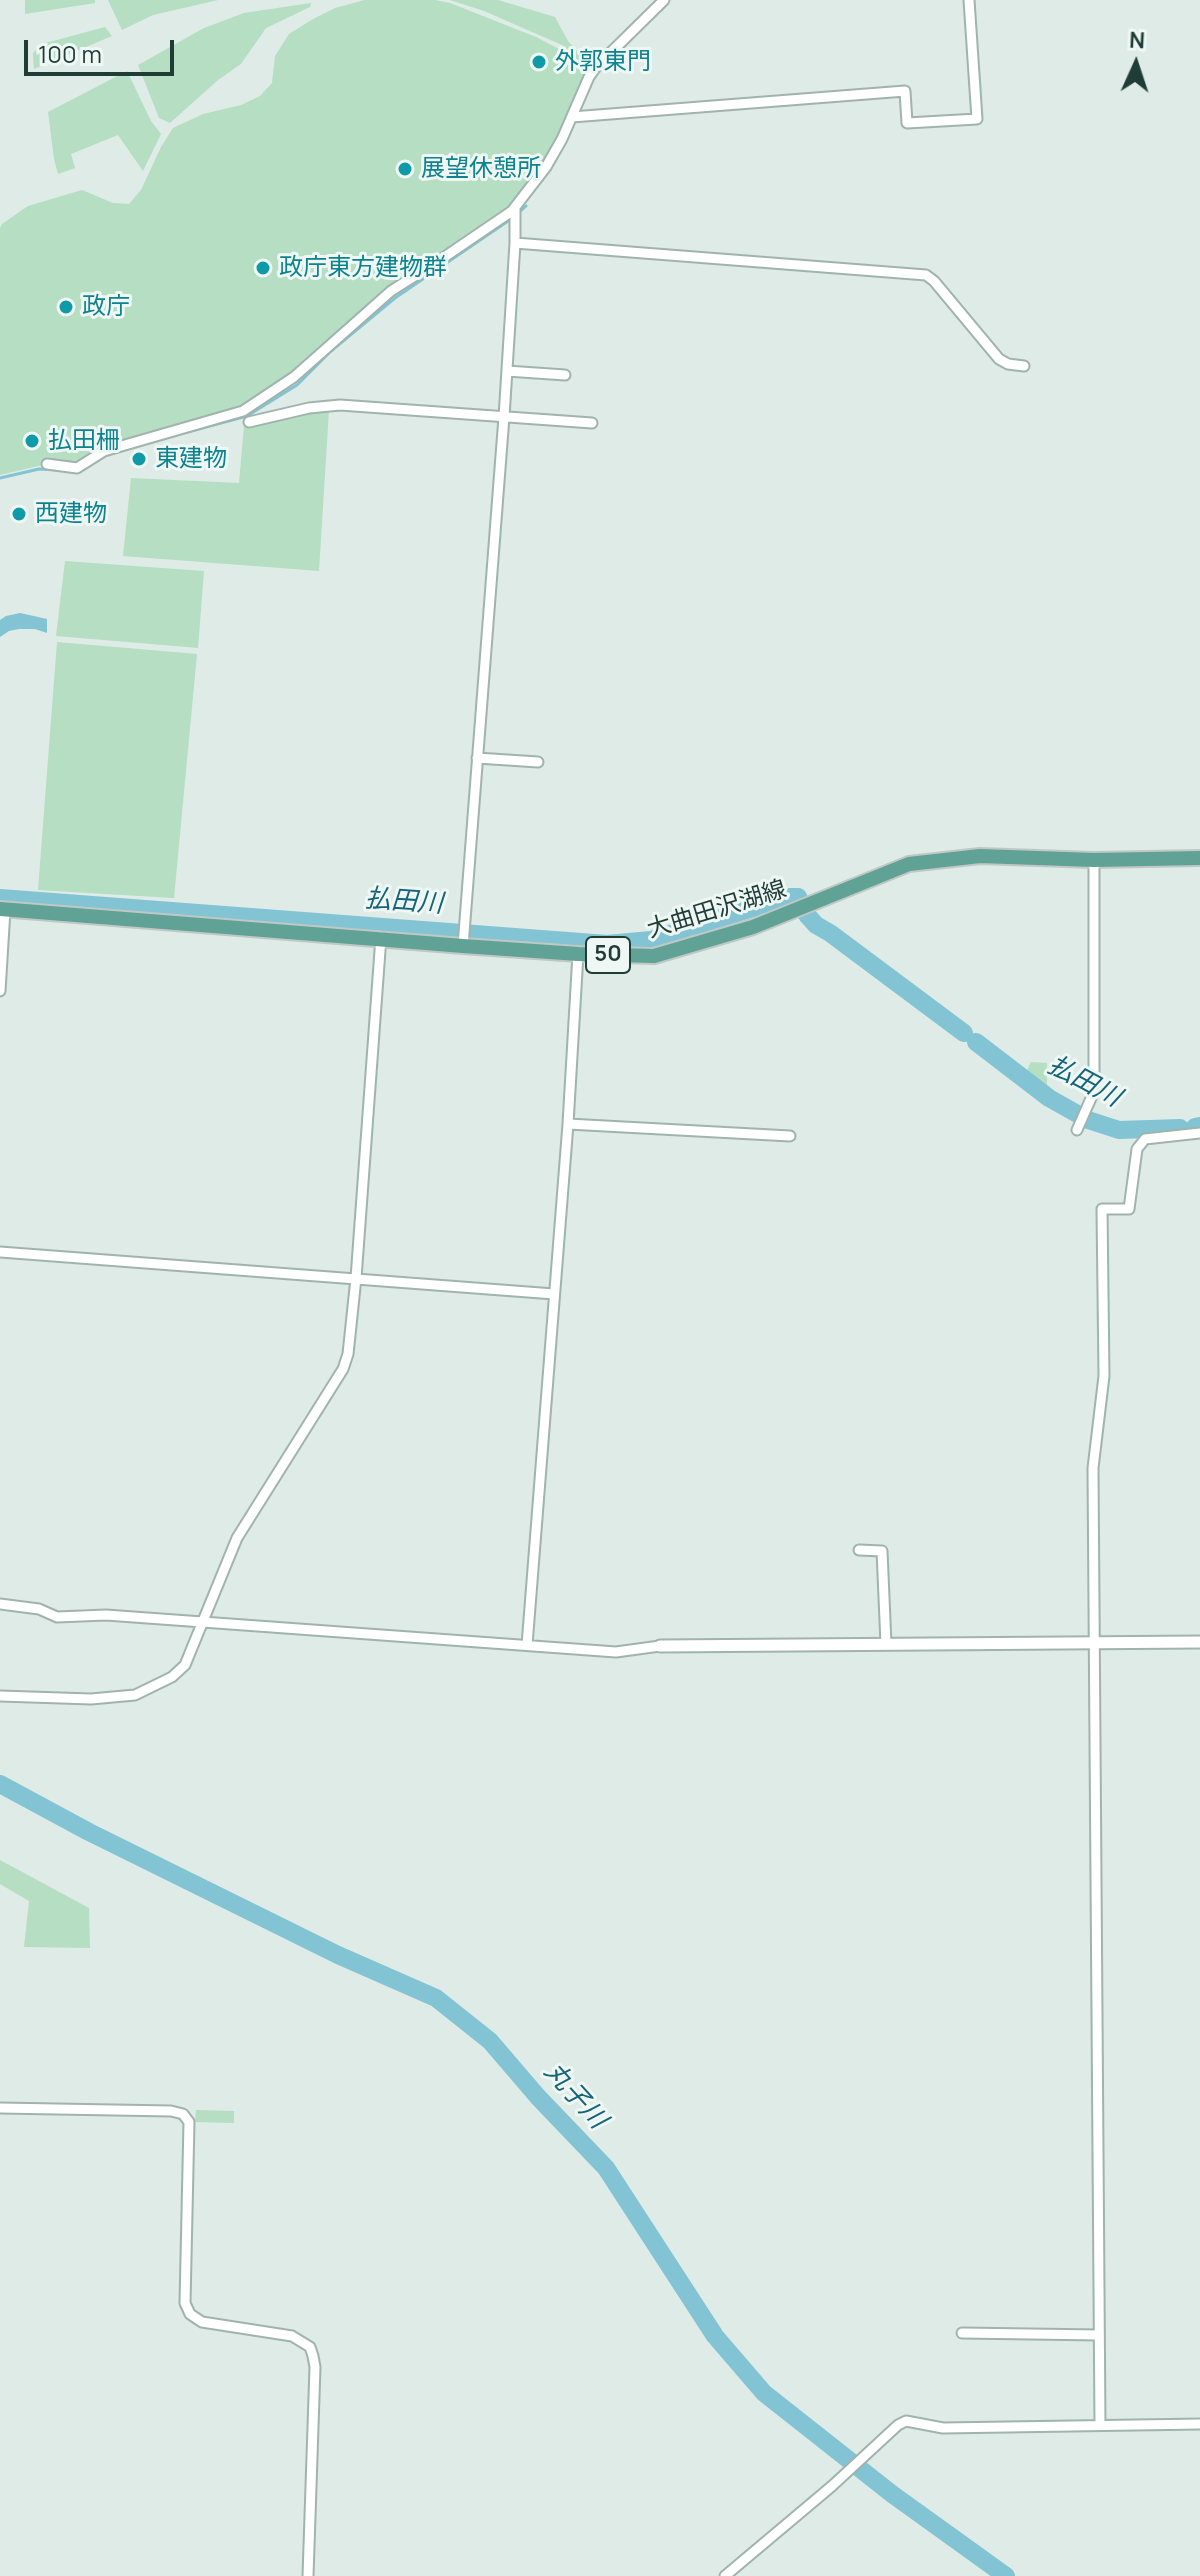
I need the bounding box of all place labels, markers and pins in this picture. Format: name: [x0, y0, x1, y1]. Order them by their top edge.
place label: 外郭東門: [555, 48, 651, 76]
marker: 外郭東門: [530, 53, 548, 71]
place label: 展望休憩所: [421, 155, 541, 183]
marker: 展望休憩所: [396, 160, 414, 178]
place label: 政庁東方建物群: [279, 254, 447, 282]
marker: 政庁東方建物群: [254, 259, 272, 277]
place label: 政庁: [82, 293, 130, 321]
marker: 政庁: [57, 298, 75, 316]
place label: 払田柵: [48, 427, 120, 455]
marker: 払田柵: [23, 432, 41, 450]
place label: 東建物: [155, 445, 227, 473]
marker: 東建物: [130, 450, 148, 468]
place label: 西建物: [35, 500, 107, 528]
marker: 西建物: [10, 505, 28, 523]

